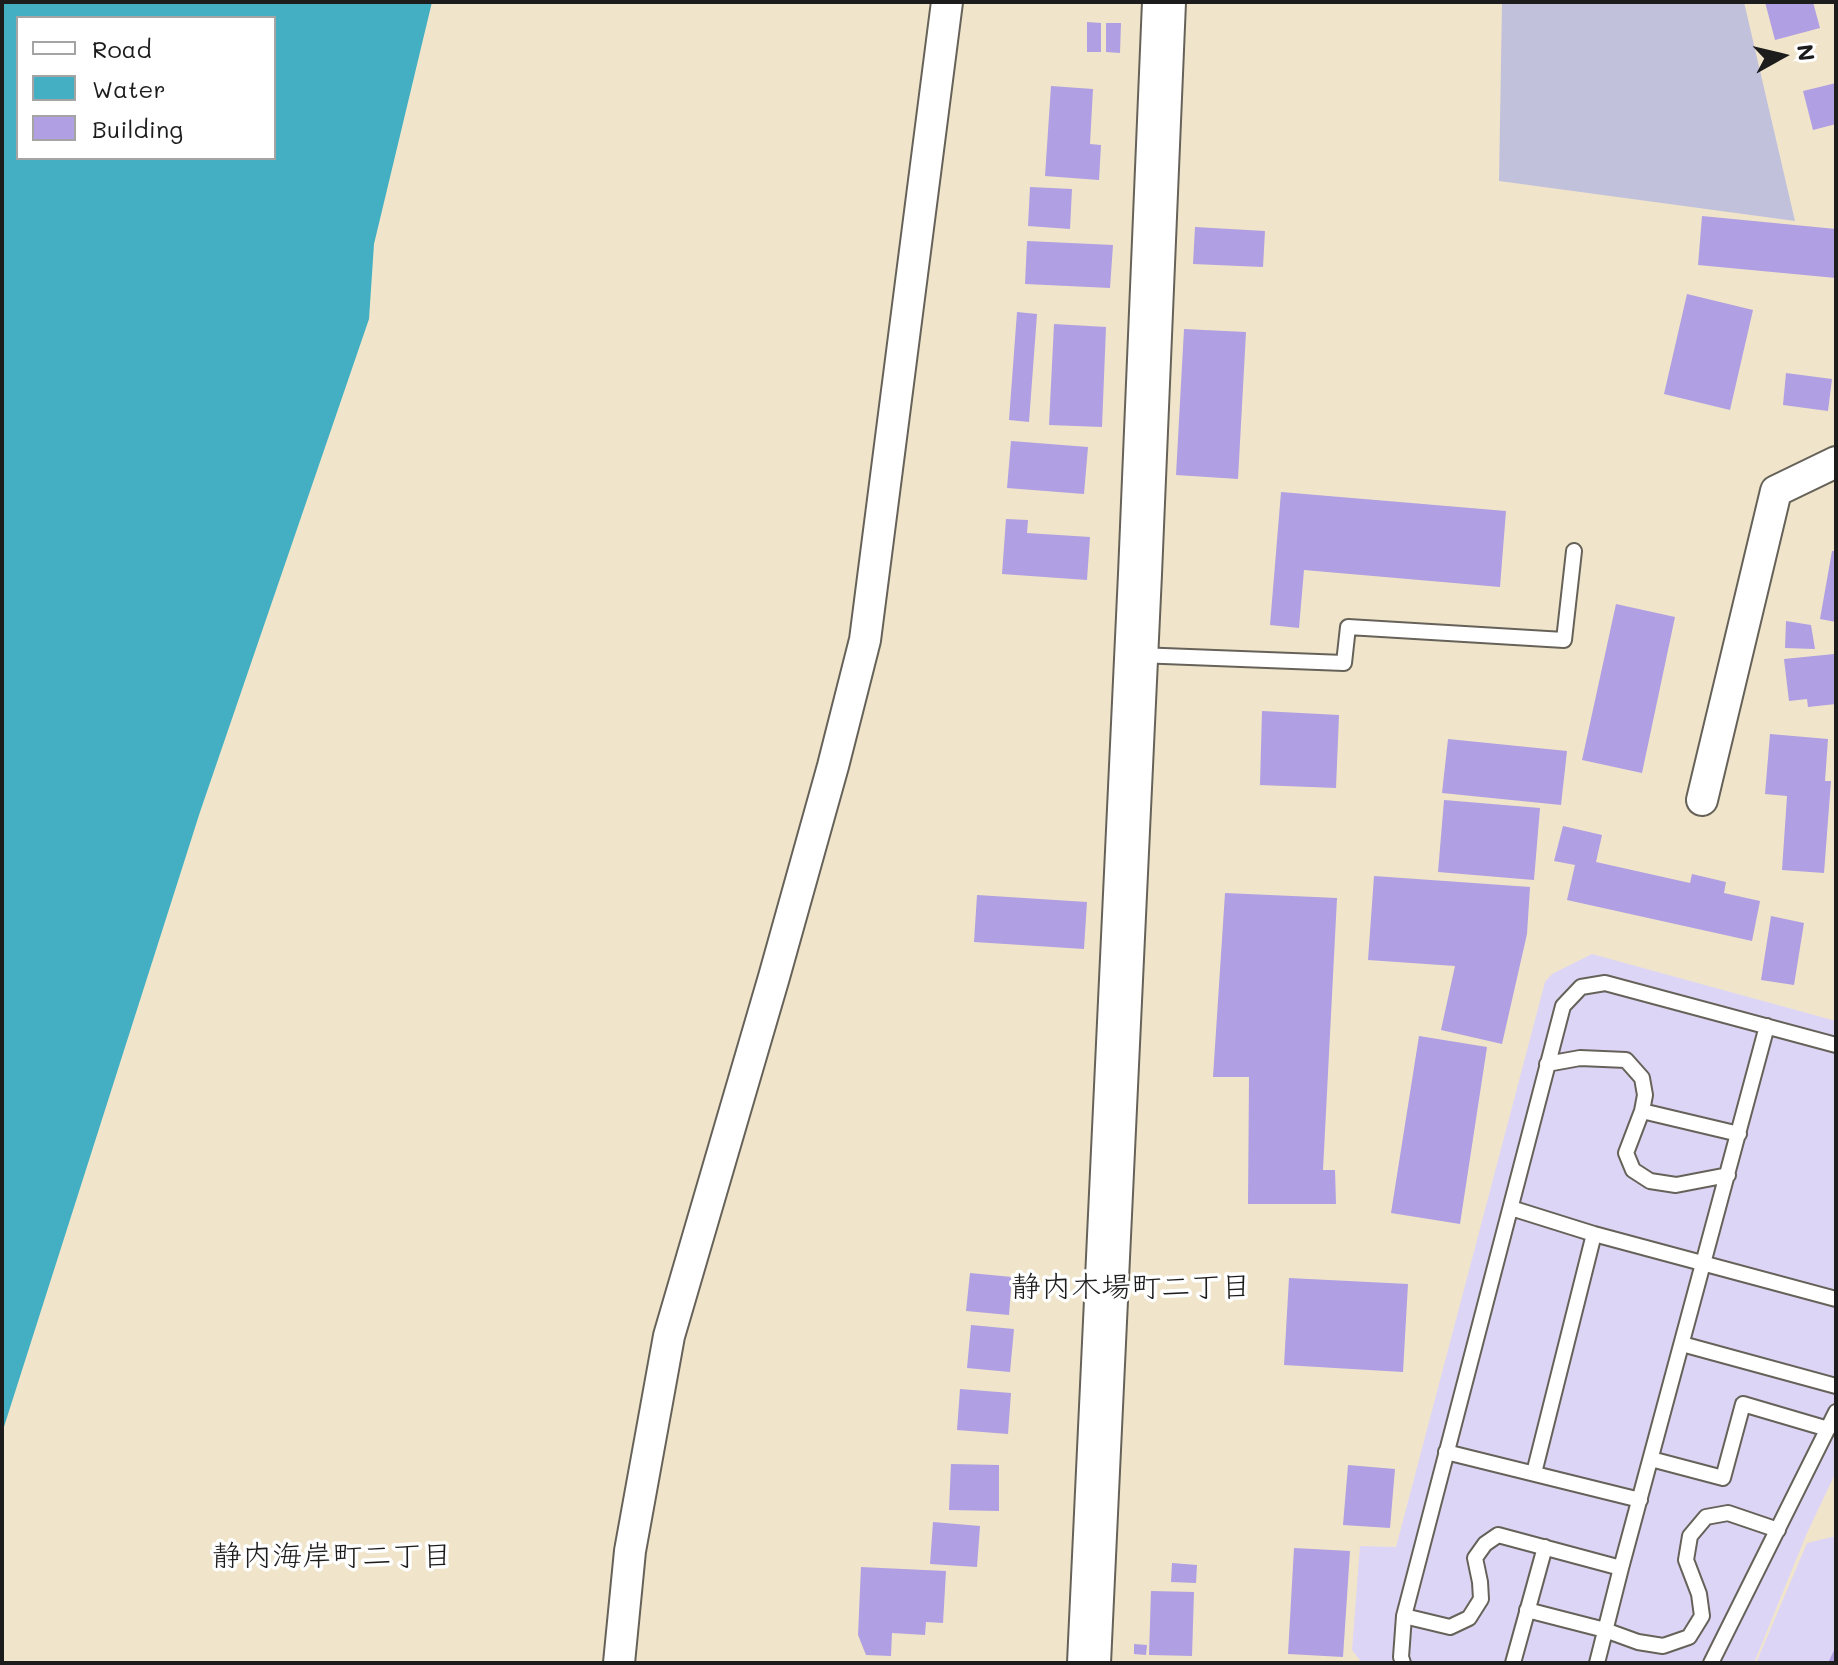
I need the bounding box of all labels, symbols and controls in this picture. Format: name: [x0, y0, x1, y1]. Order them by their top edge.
legend: [16, 16, 276, 160]
north arrow: [1742, 16, 1822, 96]
text: Road: [92, 33, 152, 64]
text: N: [1791, 42, 1822, 63]
text: Water: [92, 73, 166, 104]
text: Building: [92, 113, 183, 144]
district label: 静内木場町二丁目: [1011, 1270, 1251, 1306]
district label: 静内海岸町二丁目: [212, 1539, 452, 1575]

